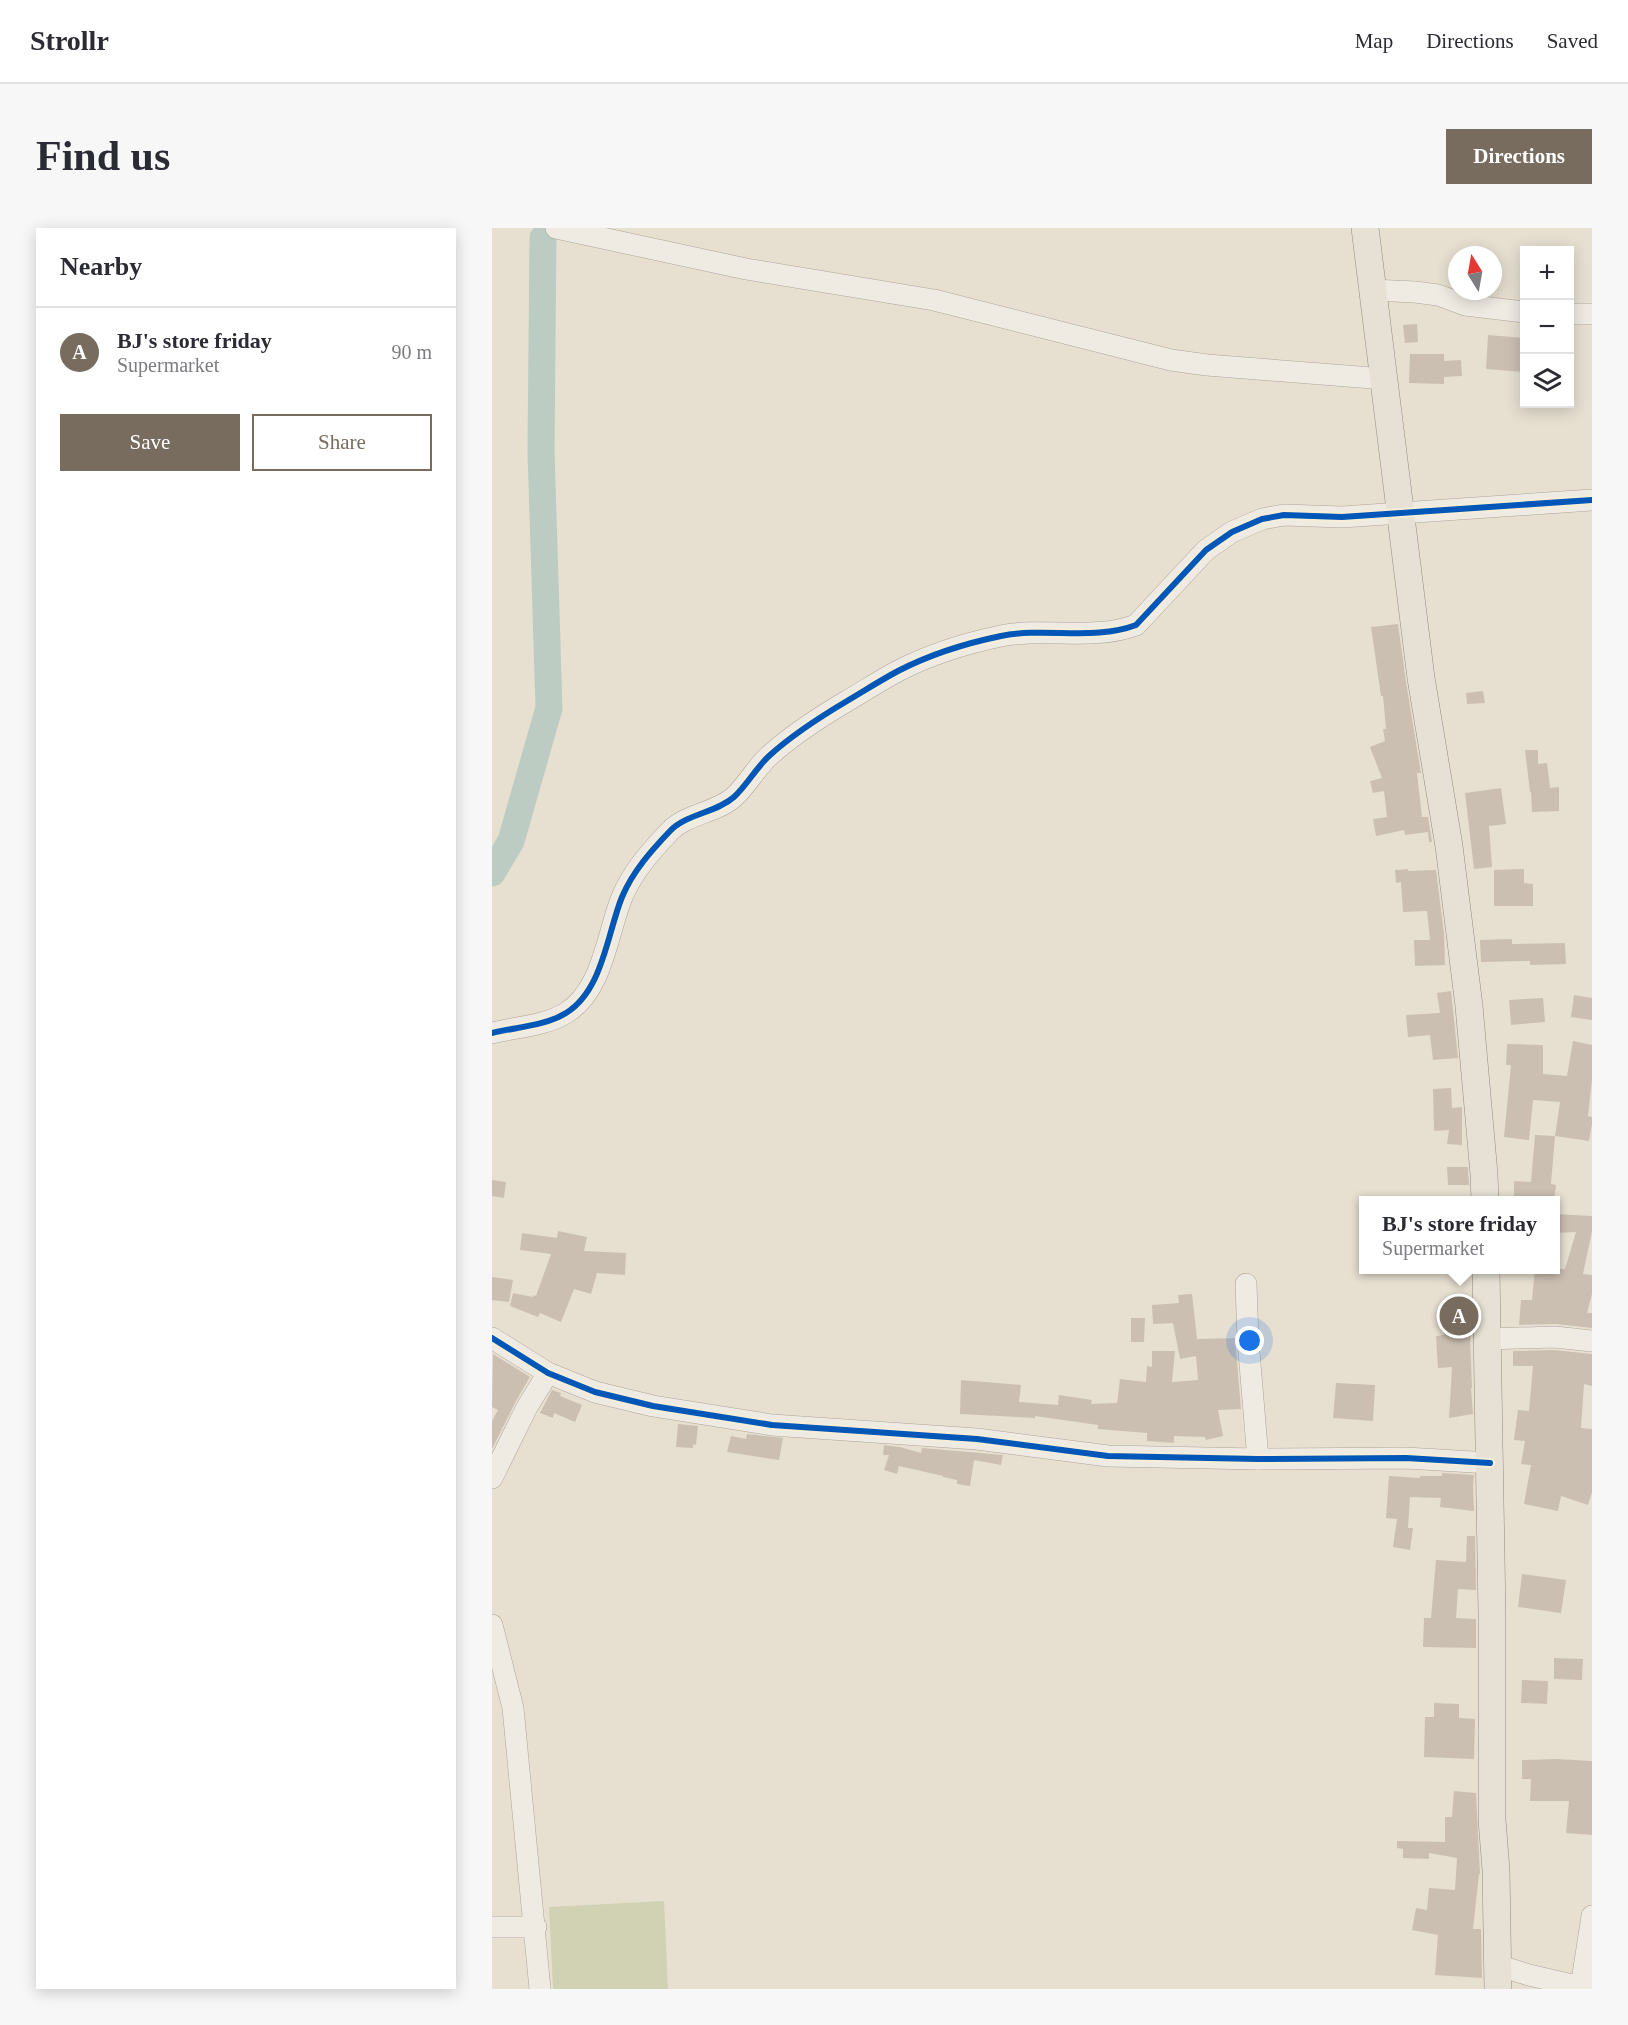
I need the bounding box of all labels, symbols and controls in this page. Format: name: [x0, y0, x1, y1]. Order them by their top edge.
text: Strollr: [30, 25, 109, 56]
text: Map: [1355, 29, 1393, 53]
text: Directions: [1426, 29, 1514, 53]
text: Saved: [1547, 29, 1598, 53]
button: Directions: [1446, 129, 1592, 184]
text: Find us: [36, 133, 170, 179]
north arrow: [1448, 246, 1502, 300]
map controls: [1520, 246, 1574, 408]
button: +: [1520, 246, 1574, 300]
text: Nearby: [60, 252, 142, 281]
button: −: [1520, 300, 1574, 354]
text: BJ's store friday: [117, 328, 272, 353]
text: A: [72, 341, 87, 363]
text: 90 m: [391, 341, 432, 363]
text: Supermarket: [117, 354, 219, 376]
button: layers: [1520, 354, 1574, 408]
button: Save: [60, 414, 240, 471]
button: Share: [252, 414, 432, 471]
popup: [1359, 1196, 1560, 1274]
text: BJ's store friday: [1382, 1211, 1537, 1236]
text: Supermarket: [1382, 1237, 1484, 1259]
pin: A: [1440, 1294, 1478, 1338]
your location: [1235, 1326, 1264, 1355]

